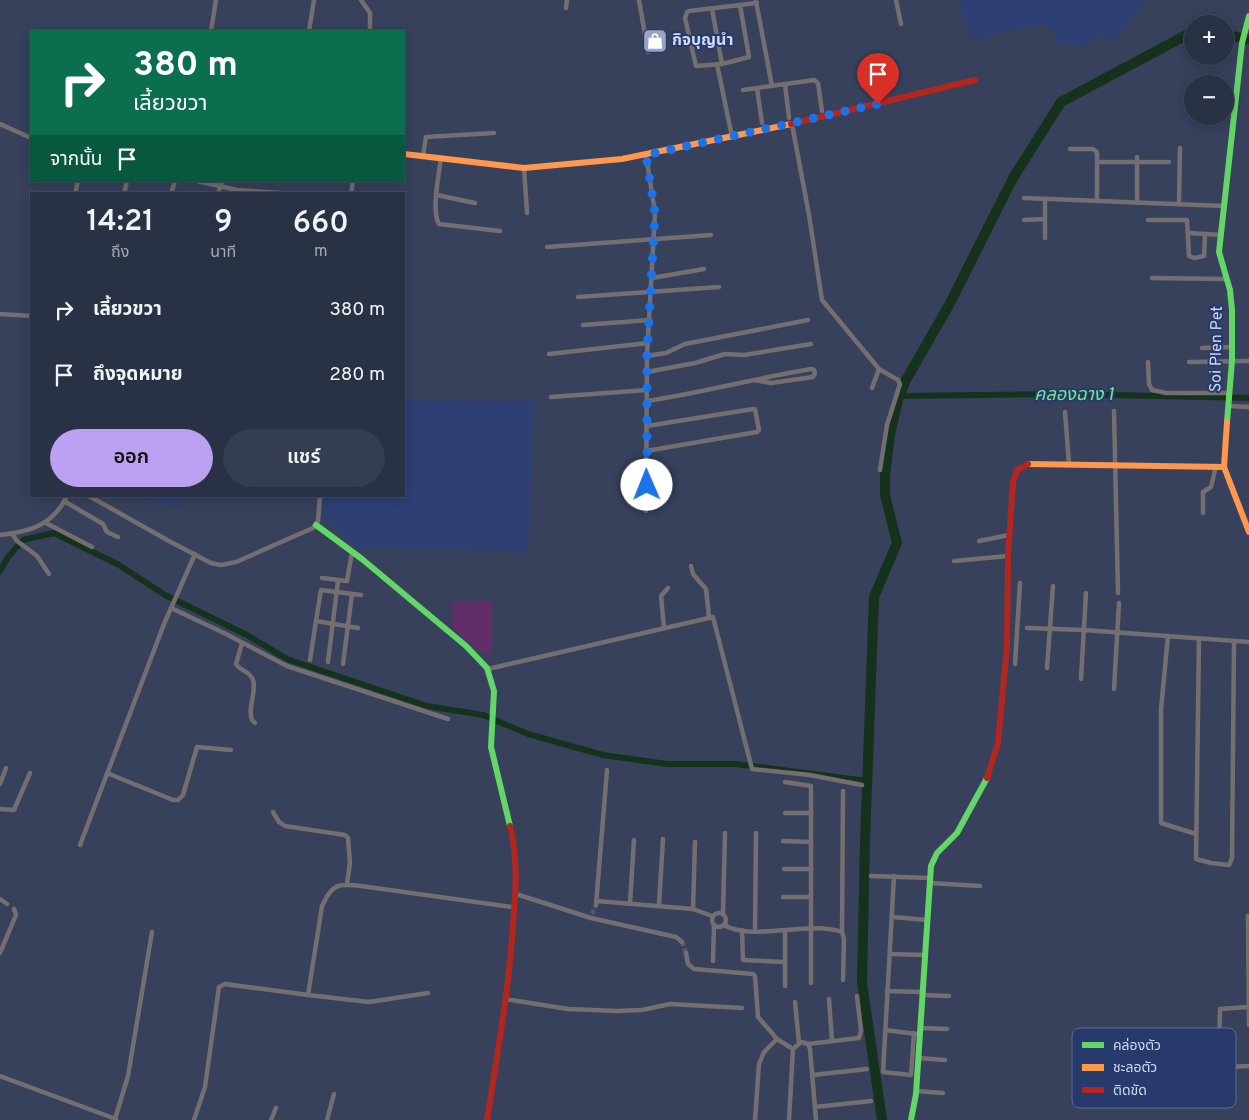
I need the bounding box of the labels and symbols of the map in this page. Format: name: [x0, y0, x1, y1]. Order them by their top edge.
shop icon: กิจบุญนำ: [642, 28, 668, 54]
place label: กิจบุญนำ: [672, 31, 733, 51]
pin: [857, 53, 899, 104]
street label: Soi Plen Pet: [1206, 306, 1228, 392]
water label: คลองฉาง 1: [1034, 384, 1115, 407]
position arrow: [620, 458, 672, 510]
legend: [1072, 1028, 1236, 1108]
text: คล่องตัว: [1113, 1037, 1161, 1055]
text: ชะลอตัว: [1113, 1060, 1157, 1077]
text: ติดขัด: [1113, 1083, 1147, 1100]

